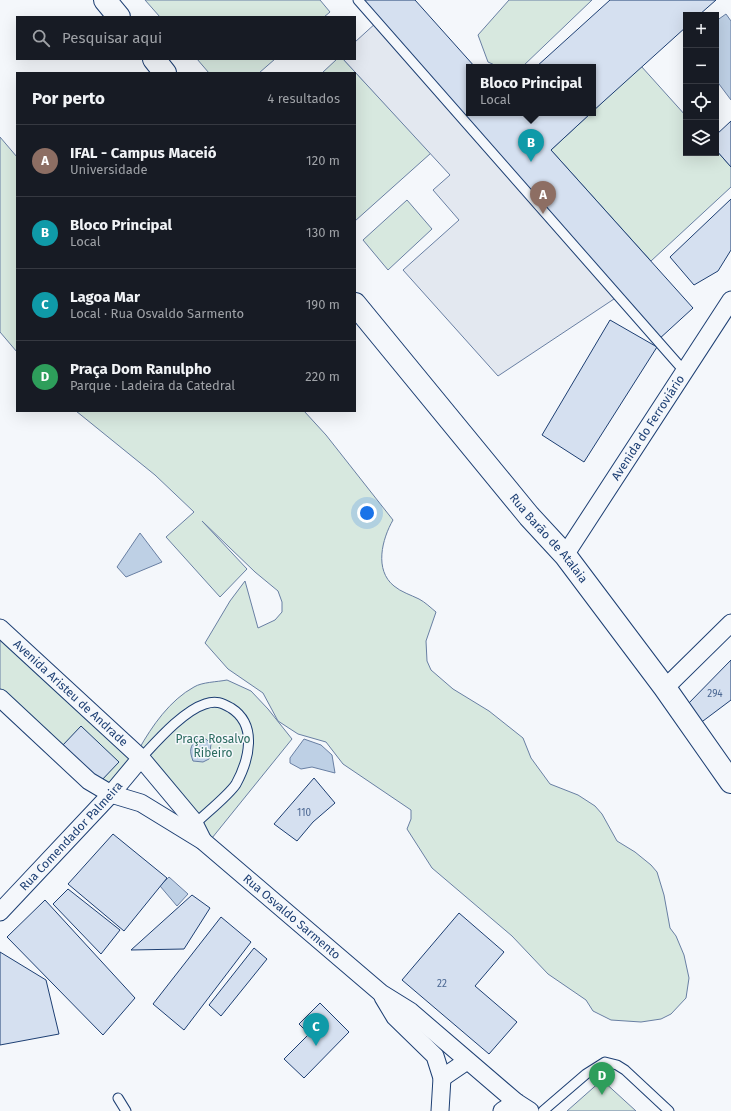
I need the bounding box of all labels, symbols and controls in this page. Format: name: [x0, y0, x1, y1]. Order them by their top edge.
map controls: [683, 12, 719, 156]
button: +: [683, 12, 719, 48]
search box: [16, 16, 356, 60]
icon: search: [30, 27, 52, 49]
text: Pesquisar aqui: [62, 29, 162, 47]
button: −: [683, 48, 719, 84]
popup: [466, 64, 596, 116]
text: Bloco Principal: [480, 74, 582, 92]
button: locate: [683, 84, 719, 120]
text: Por perto: [32, 88, 105, 109]
text: 4 resultados: [267, 91, 340, 106]
text: Local: [480, 92, 511, 107]
button: layers: [683, 120, 719, 156]
pin: B: [518, 129, 544, 162]
text: IFAL - Campus Maceió: [70, 144, 217, 162]
text: A: [41, 153, 49, 168]
text: 120 m: [306, 153, 340, 168]
text: Universidade: [70, 162, 148, 177]
pin: A: [530, 181, 556, 214]
text: Bloco Principal: [70, 216, 172, 234]
text: B: [41, 225, 49, 240]
text: 130 m: [306, 225, 340, 240]
text: Local: [70, 234, 101, 249]
text: Lagoa Mar: [70, 288, 140, 306]
text: C: [41, 297, 49, 312]
text: 190 m: [306, 297, 340, 312]
text: Local · Rua Osvaldo Sarmento: [70, 306, 244, 321]
text: Praça Dom Ranulpho: [70, 360, 211, 378]
text: D: [41, 369, 49, 384]
text: 220 m: [305, 369, 340, 384]
street label: Avenida do Ferroviário: [609, 372, 687, 483]
text: Parque · Ladeira da Catedral: [70, 378, 235, 393]
street label: Rua Barão de Atalaia: [507, 491, 591, 586]
your location: [357, 503, 377, 523]
street label: Avenida Aristeu de Andrade: [10, 637, 131, 749]
house number: 294: [707, 688, 723, 700]
park label: Praça Rosalvo Ribeiro: [175, 732, 251, 760]
street label: Rua Comendador Palmeira: [17, 779, 125, 894]
house number: 110: [297, 807, 311, 819]
street label: Rua Osvaldo Sarmento: [240, 871, 343, 962]
house number: 22: [437, 978, 447, 990]
pin: C: [303, 1013, 329, 1046]
pin: D: [589, 1062, 615, 1095]

